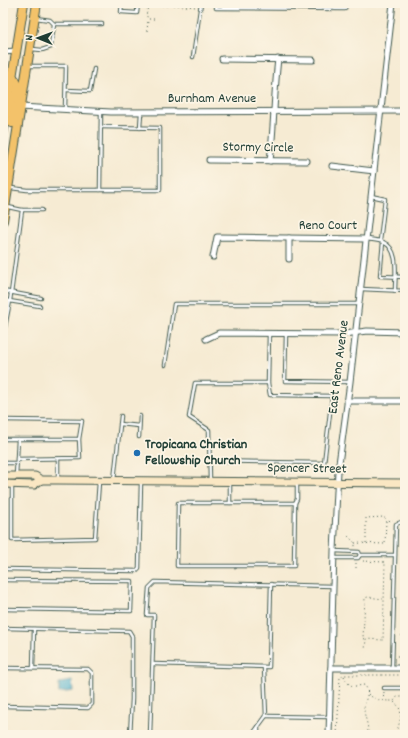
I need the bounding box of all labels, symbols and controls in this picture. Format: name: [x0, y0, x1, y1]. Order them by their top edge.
north arrow: [18, 18, 58, 58]
text: N: [22, 34, 38, 41]
street label: Burnham Avenue: [168, 89, 256, 109]
street label: Stormy Circle: [222, 137, 294, 159]
street label: Reno Court: [299, 216, 357, 236]
street label: East Reno Avenue: [323, 319, 355, 415]
place label: Tropicana Christian Fellowship Church: [145, 435, 248, 471]
marker: Tropicana Christian Fellowship Church: [132, 448, 142, 458]
street label: Spencer Street: [267, 458, 347, 480]

